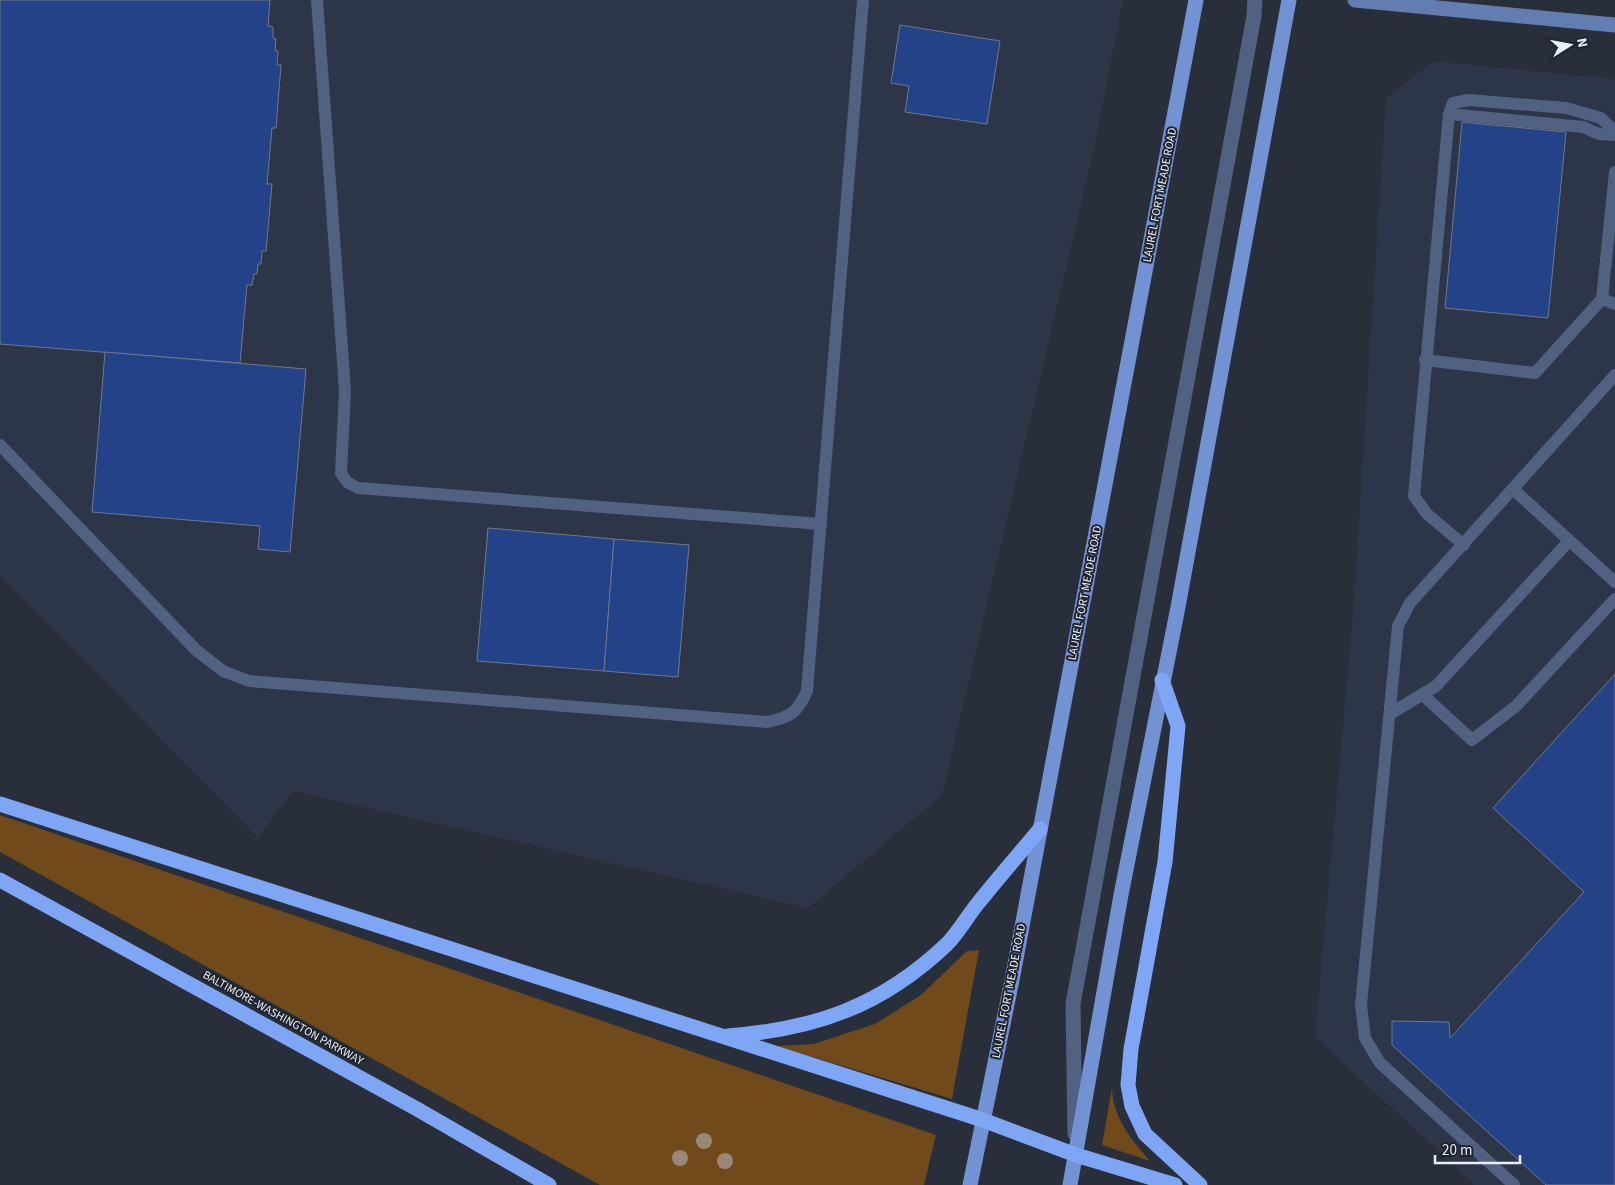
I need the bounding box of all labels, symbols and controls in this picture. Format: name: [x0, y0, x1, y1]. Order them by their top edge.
north arrow: [1545, 20, 1595, 70]
text: N: [1571, 36, 1592, 49]
street label: LAUREL FORT MEADE ROAD: [1139, 126, 1181, 264]
street label: LAUREL FORT MEADE ROAD: [1064, 524, 1106, 662]
street label: LAUREL FORT MEADE ROAD: [988, 922, 1030, 1060]
street label: BALTIMORE-WASHINGTON PARKWAY: [200, 967, 367, 1070]
scale bar: [1435, 1132, 1520, 1164]
text: 20 m: [1442, 1140, 1472, 1161]

